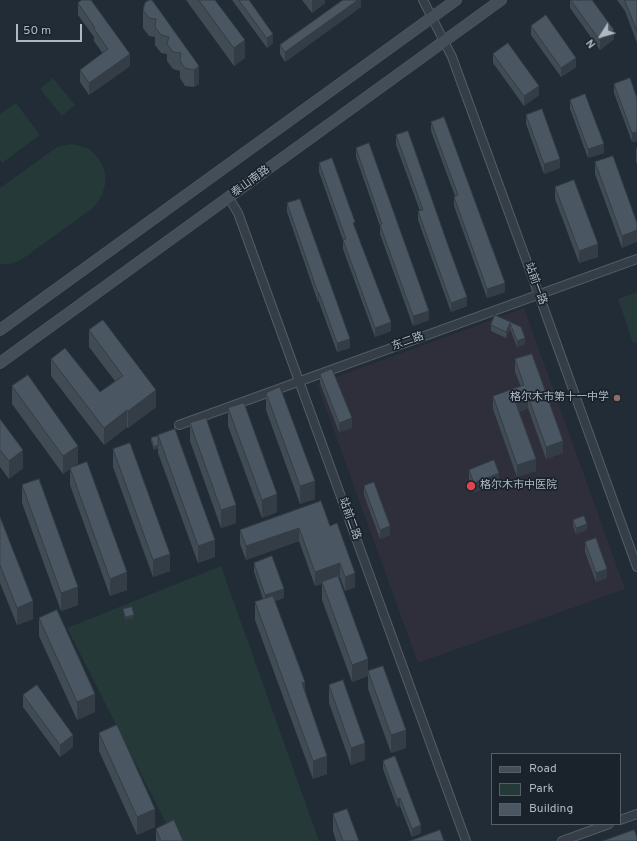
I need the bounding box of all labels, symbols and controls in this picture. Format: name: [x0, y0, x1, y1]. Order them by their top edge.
scale bar: [18, 16, 84, 42]
north arrow: [581, 16, 621, 56]
text: 50 m: [23, 23, 51, 39]
text: N: [583, 36, 599, 51]
street label: 泰山南路: [229, 164, 273, 200]
street label: 站前一路: [521, 261, 549, 307]
street label: 东二路: [390, 330, 426, 354]
place label: 格尔木市第十一中学: [510, 391, 609, 405]
marker: 格尔木市第十一中学: [612, 393, 622, 403]
place label: 格尔木市中医院: [480, 479, 557, 493]
marker: 格尔木市中医院: [465, 480, 477, 492]
street label: 站前二路: [335, 496, 363, 542]
legend: [491, 753, 621, 825]
text: Road: [529, 761, 557, 777]
text: Park: [529, 781, 554, 797]
text: Building: [529, 801, 573, 817]

